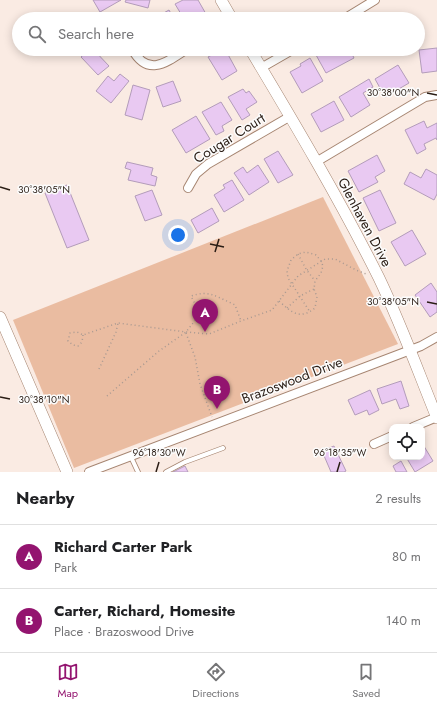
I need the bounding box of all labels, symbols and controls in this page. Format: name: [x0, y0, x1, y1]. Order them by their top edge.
search box: [12, 12, 425, 56]
icon: search: [26, 23, 48, 45]
text: Search here: [58, 23, 134, 45]
text: 30°38'00"N: [367, 85, 419, 100]
street label: Cougar Court: [189, 108, 269, 168]
street label: Glenhaven Drive: [333, 174, 397, 270]
text: 30°38'05"N: [18, 182, 70, 197]
your location: [168, 225, 188, 245]
text: 30°38'05"N: [367, 294, 419, 309]
pin: A: [192, 299, 218, 332]
street label: Brazoswood Drive: [239, 352, 345, 408]
pin: B: [204, 376, 230, 409]
text: 30°38'10"N: [19, 392, 69, 407]
map controls: [389, 424, 425, 460]
button: locate: [389, 424, 425, 460]
text: 96°18'30"W: [132, 445, 186, 460]
text: 96°18'35"W: [314, 445, 366, 460]
text: Nearby: [16, 486, 74, 510]
text: 2 results: [375, 489, 421, 508]
text: Richard Carter Park: [54, 536, 192, 558]
text: A: [24, 547, 34, 566]
text: 80 m: [392, 547, 421, 566]
text: Park: [54, 558, 77, 577]
text: Carter, Richard, Homesite: [54, 600, 235, 622]
text: B: [25, 611, 33, 630]
text: 140 m: [386, 611, 421, 630]
text: Place · Brazoswood Drive: [54, 622, 194, 641]
tab: Map: [57, 661, 79, 701]
tab: Directions: [192, 661, 239, 701]
tab: Saved: [352, 661, 380, 701]

